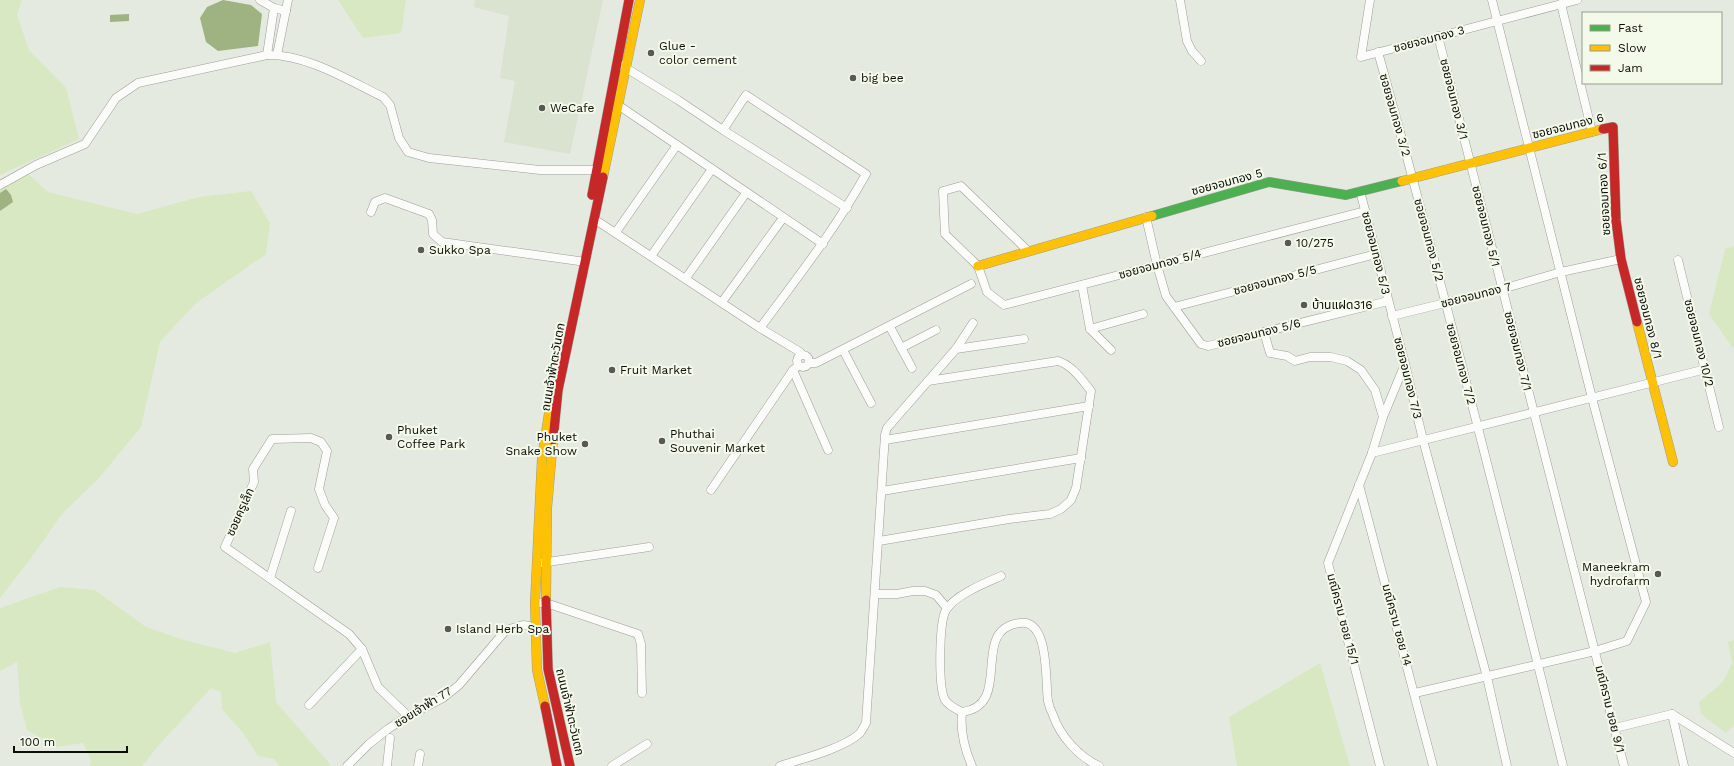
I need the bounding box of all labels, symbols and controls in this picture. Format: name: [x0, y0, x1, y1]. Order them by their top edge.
legend: [1582, 12, 1722, 84]
text: Fast: [1618, 21, 1643, 35]
street label: ซอยจอมทอง 3: [1392, 23, 1466, 55]
place label: Glue - color cement: [659, 39, 737, 67]
text: Slow: [1618, 41, 1646, 55]
marker: Glue - color cement: [646, 48, 656, 58]
street label: ซอยจอมทอง 3/1: [1437, 57, 1471, 141]
text: Jam: [1618, 61, 1643, 75]
place label: big bee: [861, 71, 904, 85]
street label: ซอยจอมทอง 3/2: [1377, 72, 1413, 158]
marker: big bee: [848, 73, 858, 83]
place label: WeCafe: [550, 101, 595, 115]
marker: WeCafe: [537, 103, 547, 113]
street label: ซอยจอมทอง 6: [1531, 110, 1605, 142]
street label: ซอยจอมทอง 6/1: [1595, 152, 1613, 236]
street label: ซอยจอมทอง 5: [1190, 166, 1264, 198]
street label: ซอยจอมทอง 5/1: [1469, 184, 1503, 268]
street label: ซอยจอมทอง 5/2: [1411, 197, 1447, 283]
street label: ซอยจอมทอง 5/3: [1359, 210, 1393, 296]
place label: 10/275: [1296, 236, 1334, 250]
marker: 10/275: [1283, 238, 1293, 248]
place label: Sukko Spa: [429, 243, 491, 257]
marker: Sukko Spa: [416, 245, 426, 255]
street label: ซอยจอมทอง 5/4: [1117, 246, 1203, 282]
street label: ซอยจอมทอง 5/5: [1232, 262, 1318, 298]
street label: ซอยจอมทอง 8/1: [1631, 276, 1665, 360]
street label: ซอยจอมทอง 7: [1439, 279, 1513, 311]
place label: บ้านแฝด316: [1312, 298, 1372, 312]
street label: ซอยจอมทอง 10/2: [1681, 298, 1717, 388]
marker: บ้านแฝด316: [1299, 300, 1309, 310]
street label: ซอยจอมทอง 7/1: [1501, 310, 1535, 392]
street label: ซอยจอมทอง 5/6: [1216, 316, 1302, 350]
street label: ถนนเจ้าฟ้าตะวันตก: [538, 322, 568, 412]
street label: ซอยจอมทอง 7/2: [1443, 322, 1479, 406]
street label: ซอยจอมทอง 7/3: [1391, 336, 1425, 420]
place label: Fruit Market: [620, 363, 692, 377]
marker: Fruit Market: [607, 365, 617, 375]
place label: Phuket Coffee Park: [397, 423, 466, 451]
place label: Phuthai Souvenir Market: [670, 427, 765, 455]
place label: Phuket Snake Show: [505, 430, 577, 458]
marker: Phuket Coffee Park: [384, 432, 394, 442]
marker: Phuthai Souvenir Market: [657, 436, 667, 446]
marker: Phuket Snake Show: [580, 439, 590, 449]
street label: ซอยครูเล็ก: [223, 486, 257, 538]
place label: Maneekram hydrofarm: [1582, 560, 1650, 588]
marker: Maneekram hydrofarm: [1653, 569, 1663, 579]
street label: มณีคราม ซอย 15/1: [1324, 572, 1362, 666]
street label: มณีคราม ซอย 14: [1379, 582, 1415, 668]
place label: Island Herb Spa: [456, 622, 550, 636]
marker: Island Herb Spa: [443, 624, 453, 634]
street label: มณีคราม ซอย 9/1: [1592, 664, 1628, 754]
street label: ถนนเจ้าฟ้าตะวันตก: [553, 667, 587, 757]
street label: ซอยเจ้าฟ้า 77: [392, 684, 455, 730]
scale bar: [14, 728, 127, 754]
text: 100 m: [20, 735, 55, 749]

